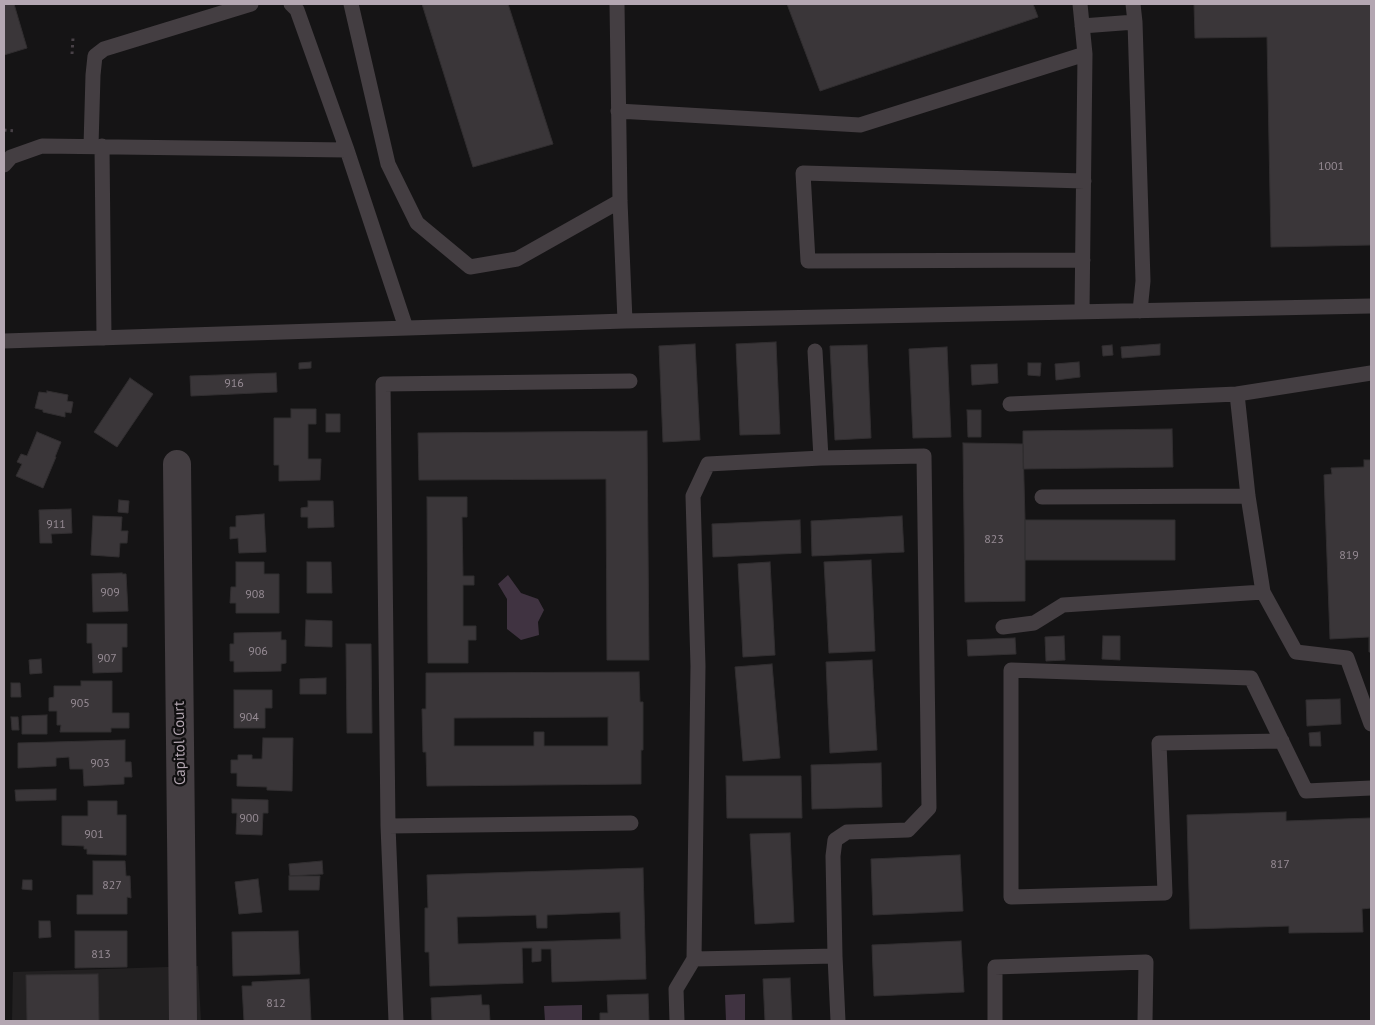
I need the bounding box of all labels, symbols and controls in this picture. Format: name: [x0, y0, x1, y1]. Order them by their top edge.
house number: 1001: [1318, 160, 1344, 174]
house number: 916: [224, 377, 244, 391]
house number: 911: [46, 518, 66, 532]
house number: 823: [984, 533, 1004, 547]
house number: 819: [1339, 549, 1359, 563]
house number: 909: [100, 586, 120, 600]
house number: 908: [245, 588, 265, 602]
house number: 906: [248, 645, 268, 659]
house number: 907: [97, 652, 117, 666]
house number: 905: [70, 697, 90, 711]
street label: Capitol Court: [170, 701, 190, 785]
house number: 904: [239, 711, 259, 725]
house number: 903: [90, 757, 110, 771]
house number: 900: [239, 812, 259, 826]
house number: 901: [84, 828, 104, 842]
house number: 817: [1270, 858, 1290, 872]
house number: 827: [102, 879, 122, 893]
house number: 813: [91, 948, 111, 962]
house number: 812: [266, 997, 286, 1011]

